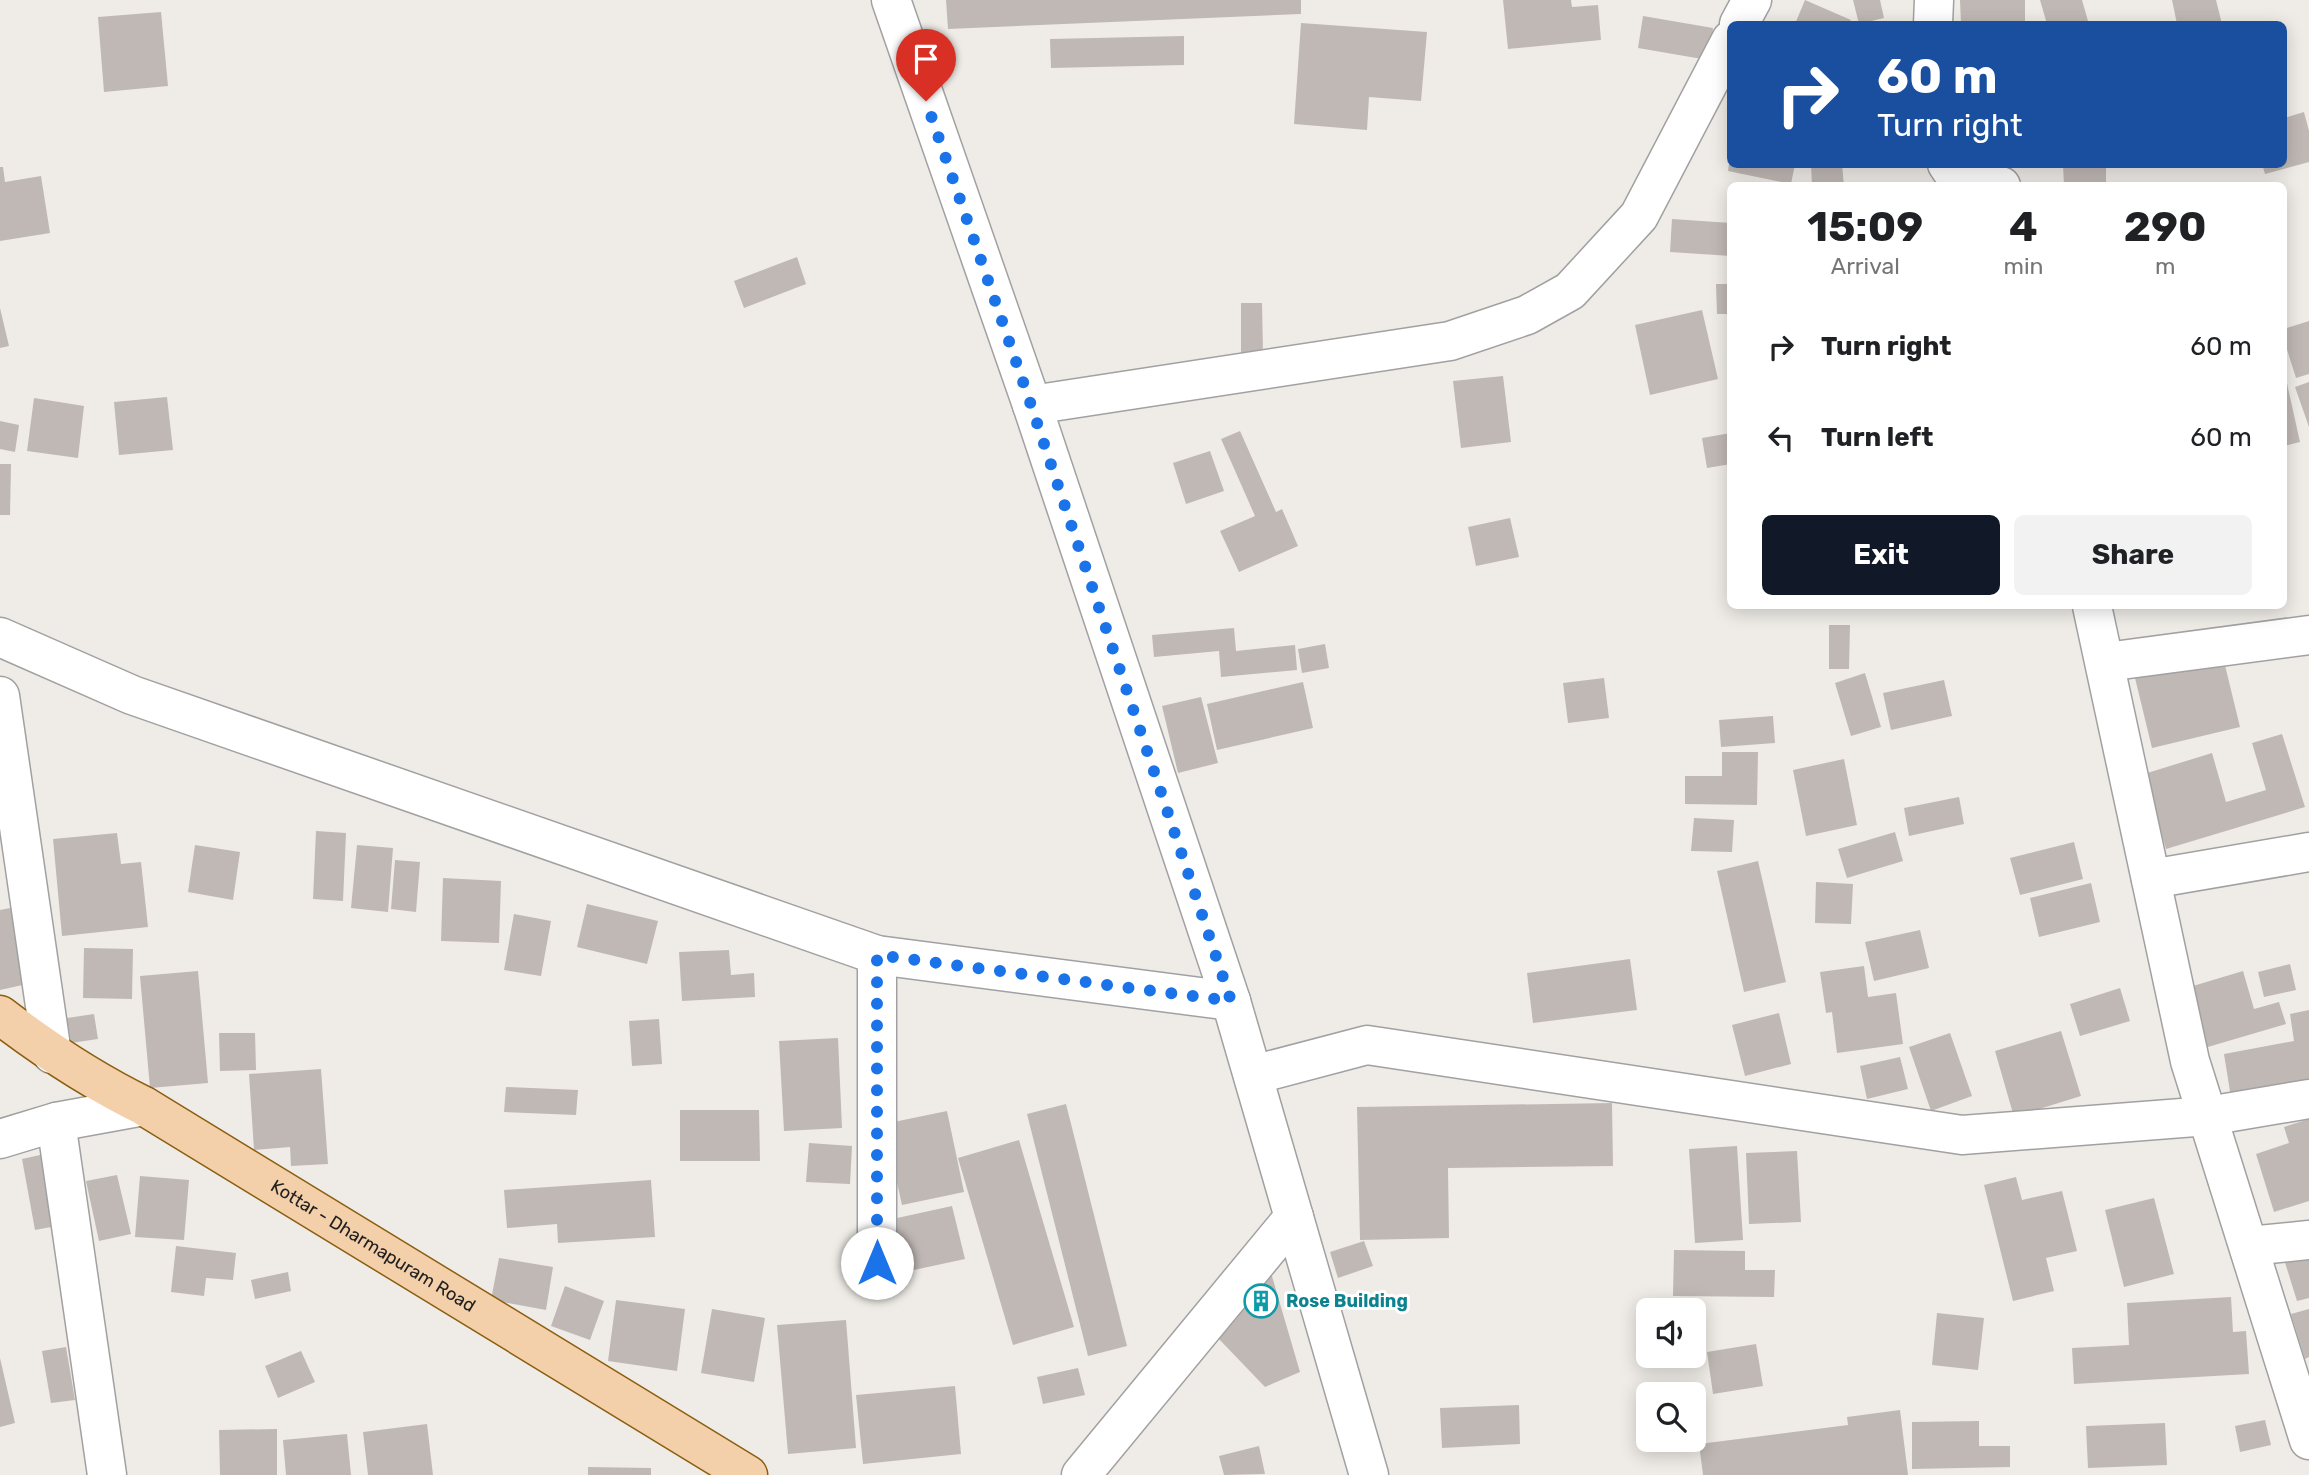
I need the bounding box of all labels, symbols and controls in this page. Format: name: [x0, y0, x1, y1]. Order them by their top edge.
pin: [896, 29, 956, 101]
icon: arrive: [907, 40, 945, 78]
text: 60 m: [1877, 47, 1998, 105]
icon: right: [1762, 49, 1853, 140]
text: Turn right: [1877, 106, 2022, 144]
text: 15:09: [1807, 202, 1923, 252]
text: 4: [2009, 202, 2038, 252]
text: 290: [2124, 202, 2207, 252]
text: Arrival: [1831, 252, 1900, 280]
text: min: [2003, 252, 2043, 280]
text: m: [2155, 252, 2175, 280]
icon: right: [1762, 328, 1800, 366]
text: Turn right: [1821, 331, 1951, 362]
text: 60 m: [2190, 331, 2252, 362]
icon: left: [1762, 419, 1800, 457]
text: Turn left: [1821, 422, 1933, 453]
text: 60 m: [2190, 422, 2252, 453]
button: Exit: [1762, 515, 2000, 595]
button: Share: [2014, 515, 2252, 595]
street label: Kottar - Dharmapuram Road: [267, 1175, 479, 1317]
position arrow: [840, 1226, 914, 1300]
building icon: Rose Building: [1242, 1282, 1280, 1320]
place label: Rose Building: [1286, 1290, 1408, 1312]
map controls: [1636, 1298, 1706, 1452]
button: sound: [1636, 1298, 1706, 1368]
button: search: [1636, 1382, 1706, 1452]

